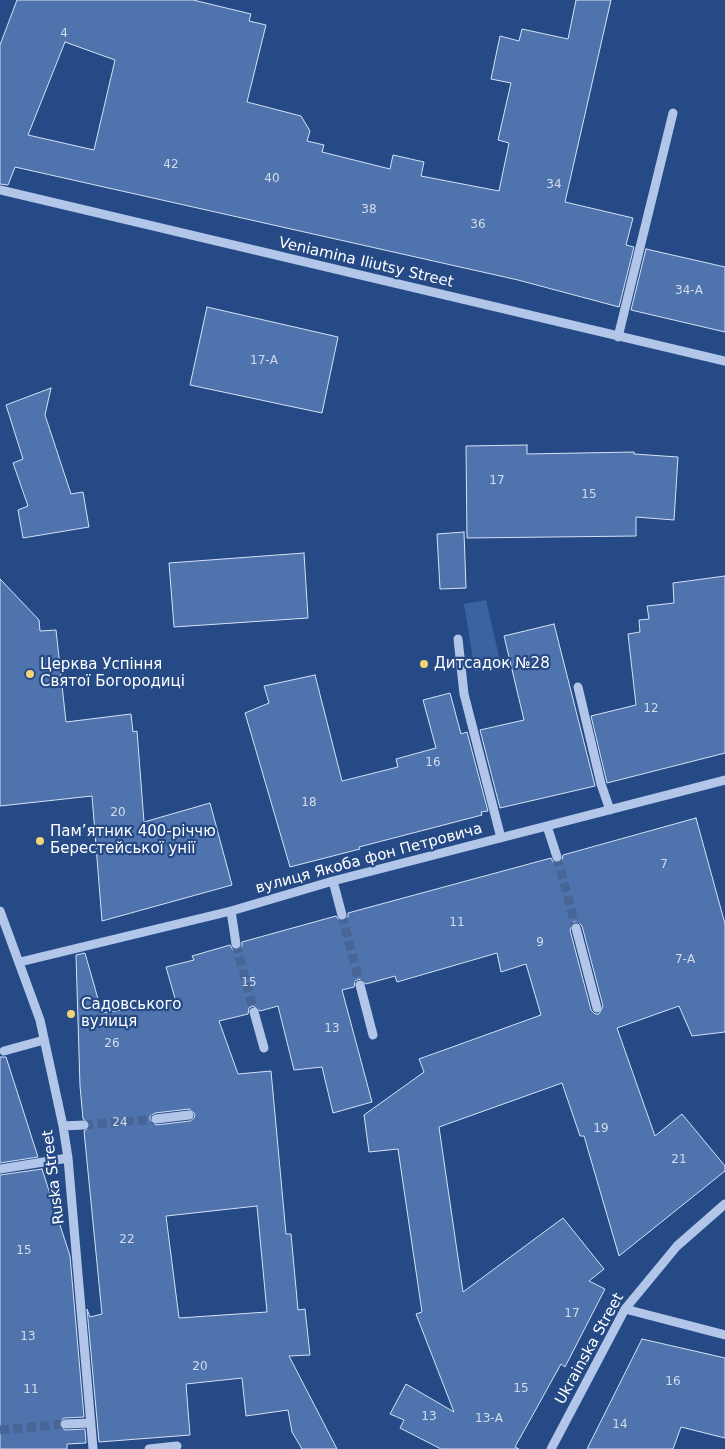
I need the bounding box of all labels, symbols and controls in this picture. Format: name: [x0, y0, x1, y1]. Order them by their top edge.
house number: 4: [60, 27, 68, 41]
house number: 42: [163, 158, 179, 172]
house number: 40: [264, 172, 280, 186]
house number: 34: [546, 178, 562, 192]
house number: 38: [361, 203, 377, 217]
house number: 36: [470, 218, 486, 232]
street label: Veniamina Iliutsy Street: [277, 234, 455, 292]
house number: 34-А: [675, 284, 703, 298]
house number: 17-А: [250, 354, 278, 368]
house number: 17: [489, 474, 505, 488]
house number: 15: [581, 488, 597, 502]
place label: Дитсадок №28: [434, 655, 550, 673]
place label: Церква Успіння Святої Богородиці: [40, 656, 185, 691]
marker: Дитсадок №28: [418, 658, 430, 670]
marker: Церква Успіння Святої Богородиці: [24, 668, 36, 680]
house number: 12: [643, 702, 659, 716]
house number: 16: [425, 756, 441, 770]
house number: 18: [301, 796, 317, 810]
house number: 20: [110, 806, 126, 820]
street label: вулиця Якоба фон Петровича: [254, 820, 484, 898]
place label: Пам’ятник 400-річчю Берестейської унії: [50, 823, 216, 858]
marker: Пам’ятник 400-річчю Берестейської унії: [34, 835, 46, 847]
house number: 7: [660, 858, 668, 872]
house number: 11: [449, 916, 465, 930]
house number: 9: [536, 936, 544, 950]
house number: 7-А: [675, 953, 695, 967]
house number: 15: [241, 976, 257, 990]
place label: Садовського вулиця: [81, 996, 181, 1031]
marker: Садовського вулиця: [65, 1008, 77, 1020]
house number: 13: [324, 1022, 340, 1036]
house number: 26: [104, 1037, 120, 1051]
house number: 24: [112, 1116, 128, 1130]
house number: 19: [593, 1122, 609, 1136]
street label: Ruska Street: [39, 1129, 69, 1225]
house number: 21: [671, 1153, 687, 1167]
house number: 22: [119, 1233, 135, 1247]
house number: 15: [16, 1244, 32, 1258]
street label: Ukrainska Street: [552, 1290, 628, 1408]
house number: 17: [564, 1307, 580, 1321]
house number: 13: [20, 1330, 36, 1344]
house number: 20: [192, 1360, 208, 1374]
house number: 16: [665, 1375, 681, 1389]
house number: 15: [513, 1382, 529, 1396]
house number: 11: [23, 1383, 39, 1397]
house number: 13: [421, 1410, 437, 1424]
house number: 13-А: [475, 1412, 503, 1426]
house number: 14: [612, 1418, 628, 1432]

